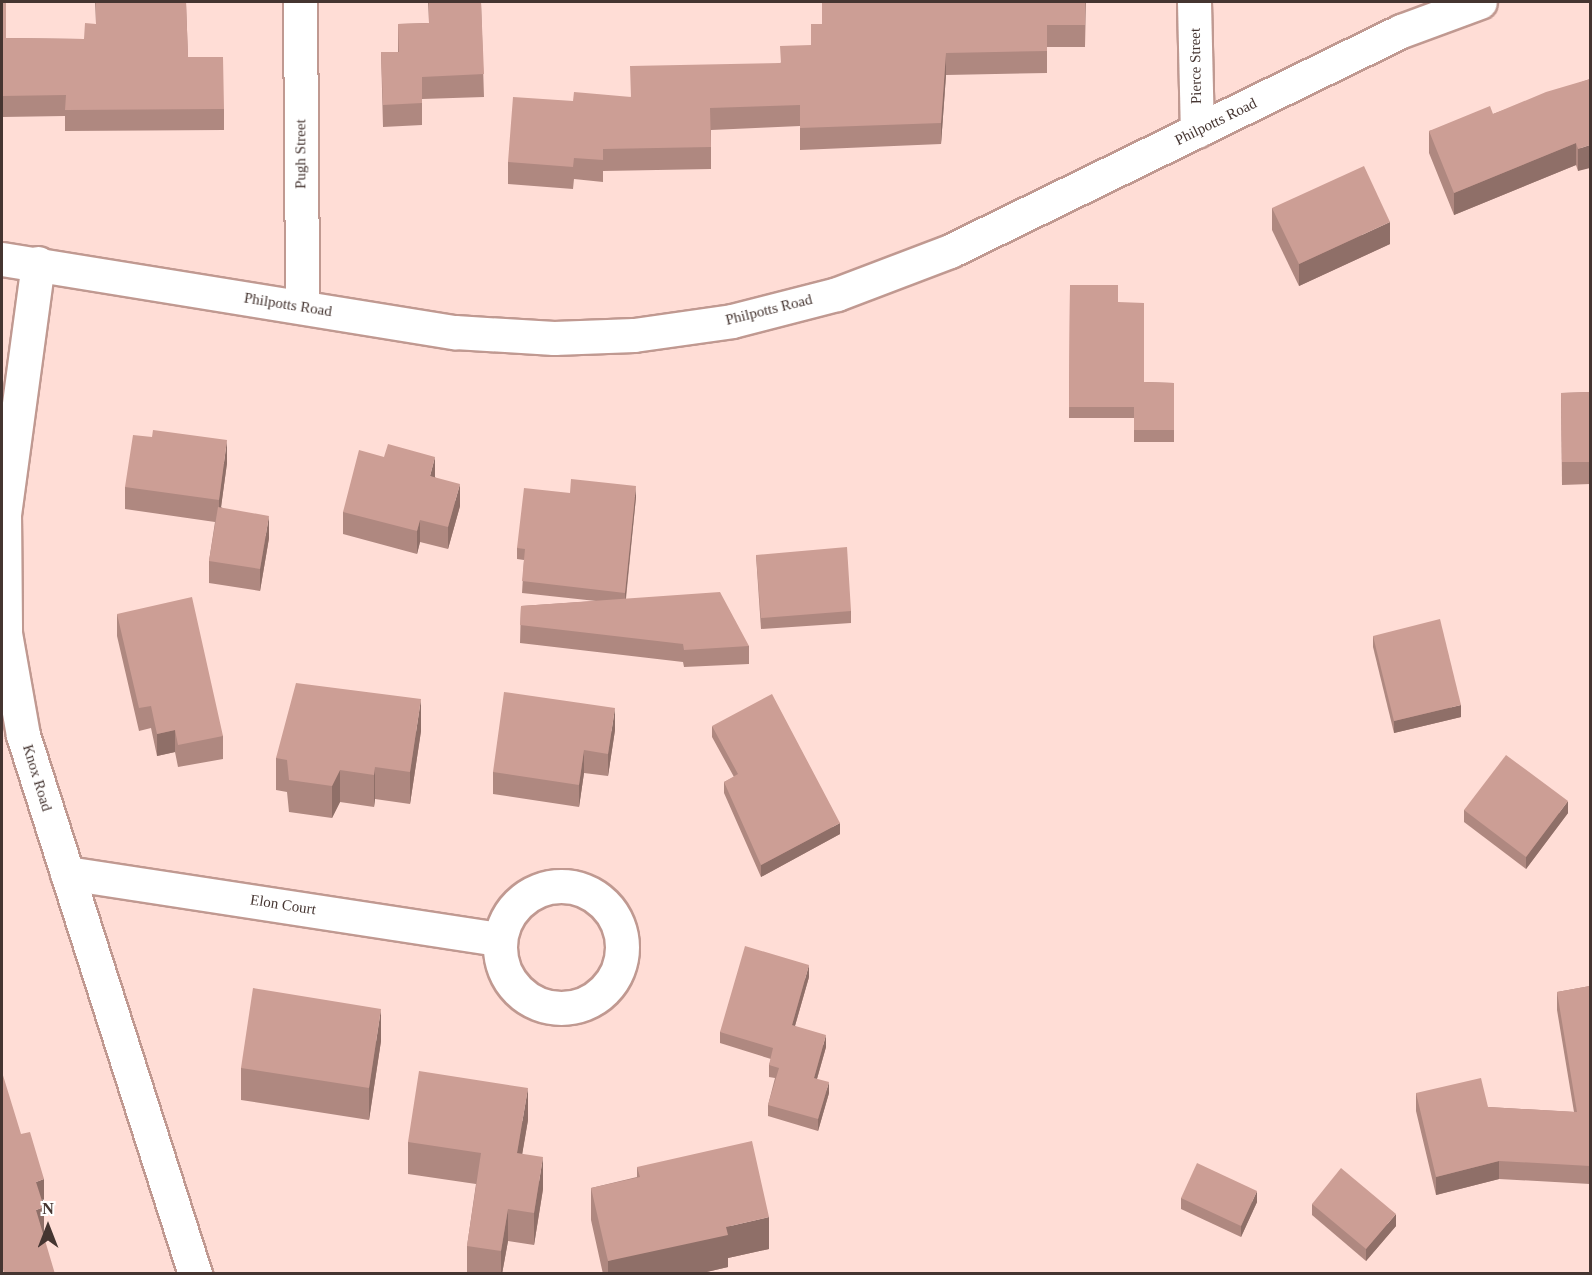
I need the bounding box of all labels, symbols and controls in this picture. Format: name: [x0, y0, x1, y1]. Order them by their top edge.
street label: Pierce Street: [1186, 28, 1206, 104]
street label: Philpotts Road: [1172, 94, 1260, 150]
street label: Pugh Street: [292, 119, 310, 189]
street label: Philpotts Road: [243, 289, 333, 321]
street label: Philpotts Road: [724, 291, 814, 329]
street label: Knox Road: [18, 742, 56, 814]
street label: Elon Court: [249, 891, 317, 919]
north arrow: [18, 1197, 78, 1257]
text: N: [42, 1200, 54, 1217]

